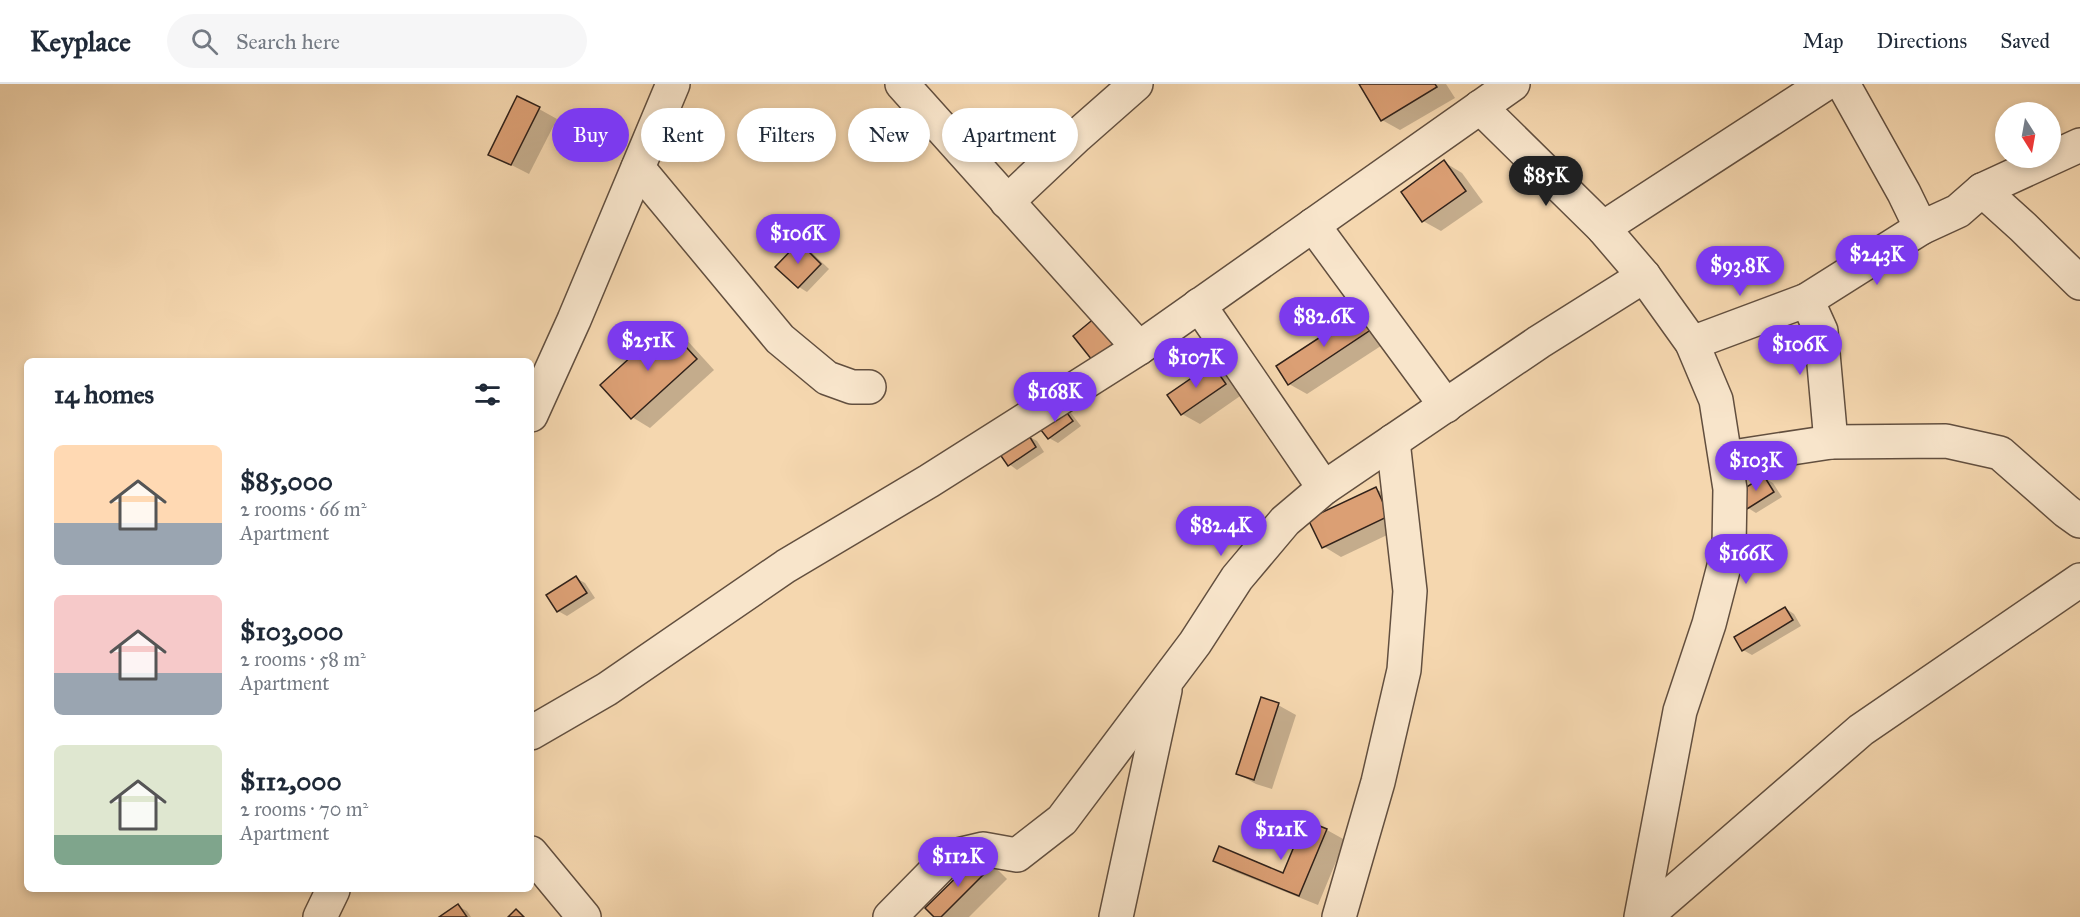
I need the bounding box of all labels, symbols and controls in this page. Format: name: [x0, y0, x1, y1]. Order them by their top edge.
search box: [167, 14, 587, 68]
text: Keyplace: [30, 24, 131, 59]
icon: search: [188, 25, 221, 58]
text: Search here: [236, 28, 340, 55]
text: Map: [1803, 28, 1844, 54]
text: Directions: [1877, 28, 1967, 54]
text: Saved: [2000, 28, 2050, 54]
north arrow: [1995, 102, 2061, 168]
map controls: [1995, 102, 2061, 168]
chip: Buy: [552, 108, 629, 162]
chip: Rent: [641, 108, 725, 162]
chip: Filters: [737, 108, 836, 162]
chip: New: [848, 108, 930, 162]
chip: Apartment: [942, 108, 1078, 162]
pin: $85K: [1510, 156, 1582, 207]
text: $85K: [1523, 163, 1569, 187]
pin: $106K: [756, 214, 840, 265]
text: $106K: [770, 221, 826, 245]
pin: $243K: [1835, 235, 1919, 286]
text: $243K: [1849, 242, 1905, 266]
pin: $93.8K: [1691, 246, 1789, 297]
text: $93.8K: [1710, 253, 1770, 277]
pin: $82.6K: [1275, 297, 1373, 348]
text: $82.6K: [1293, 304, 1355, 328]
pin: $251K: [606, 321, 690, 372]
pin: $106K: [1758, 325, 1842, 376]
text: $251K: [621, 328, 675, 352]
text: $106K: [1772, 332, 1828, 356]
pin: $107K: [1154, 338, 1238, 389]
text: $107K: [1168, 345, 1224, 369]
pin: $168K: [1013, 372, 1097, 423]
text: 14 homes: [54, 378, 154, 410]
icon: filters: [471, 378, 504, 411]
text: $168K: [1028, 379, 1082, 403]
pin: $103K: [1714, 441, 1798, 492]
text: $103K: [1729, 448, 1783, 472]
text: $85,000: [240, 465, 333, 497]
icon: home: [102, 469, 174, 541]
text: 2 rooms · 66 m²: [240, 497, 366, 521]
pin: $82.4K: [1172, 506, 1270, 557]
text: $82.4K: [1190, 513, 1252, 537]
text: Apartment: [240, 521, 329, 545]
pin: $166K: [1704, 534, 1788, 585]
text: $166K: [1719, 541, 1773, 565]
text: $103,000: [240, 615, 343, 647]
icon: home: [102, 619, 174, 691]
text: 2 rooms · 58 m²: [240, 647, 366, 671]
text: Apartment: [240, 671, 329, 695]
text: $112,000: [240, 765, 342, 797]
icon: home: [102, 769, 174, 841]
text: 2 rooms · 70 m²: [240, 797, 368, 821]
pin: $121K: [1239, 810, 1323, 861]
text: $121K: [1255, 817, 1307, 841]
text: Apartment: [240, 821, 329, 845]
pin: $112K: [916, 837, 1000, 888]
text: $112K: [932, 844, 984, 868]

